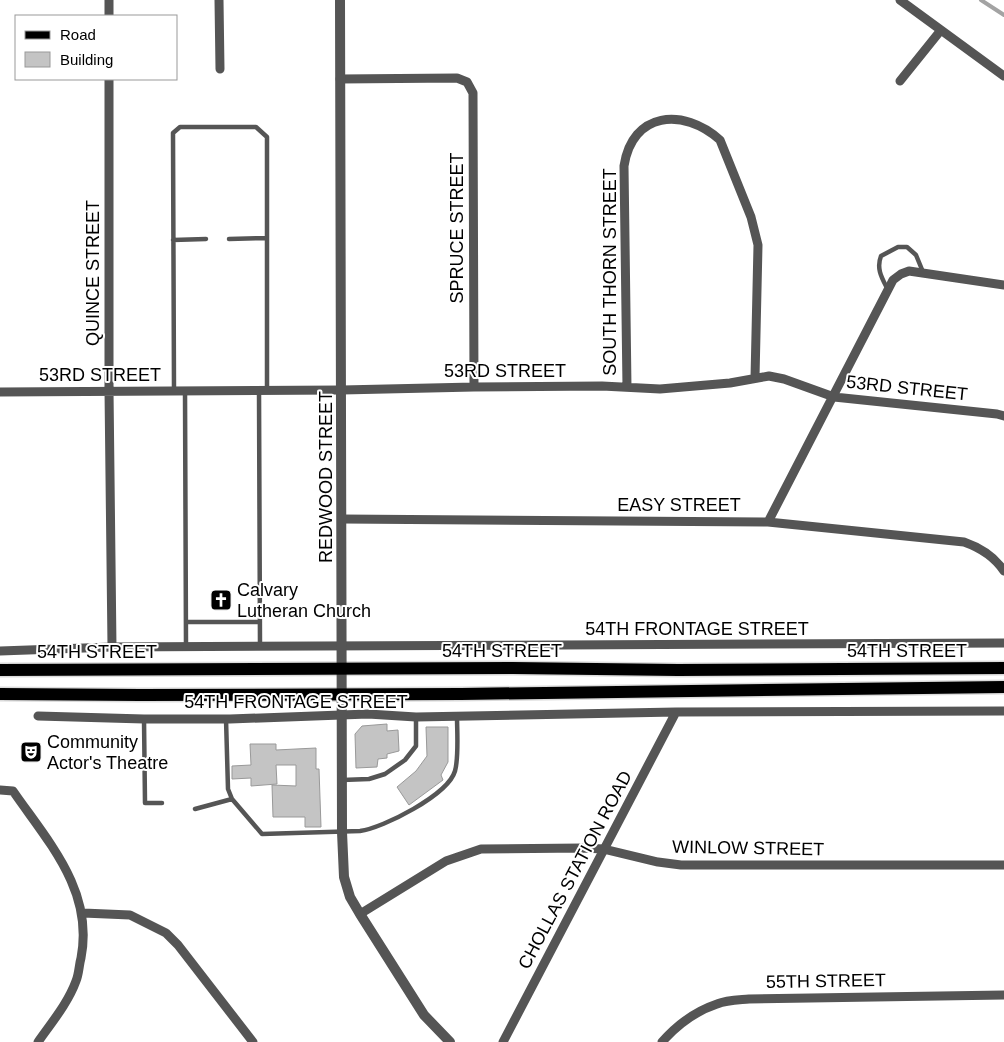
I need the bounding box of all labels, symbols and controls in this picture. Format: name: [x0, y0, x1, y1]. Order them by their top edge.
legend: [15, 15, 178, 80]
text: Road: [60, 26, 96, 43]
text: Building: [60, 51, 113, 68]
street label: SPRUCE STREET: [447, 152, 467, 304]
street label: SOUTH THORN STREET: [600, 168, 620, 376]
street label: QUINCE STREET: [83, 200, 103, 346]
street label: 53RD STREET: [444, 361, 566, 381]
street label: 53RD STREET: [39, 365, 161, 385]
street label: 53RD STREET: [845, 372, 969, 404]
street label: REDWOOD STREET: [316, 391, 336, 563]
street label: EASY STREET: [617, 495, 741, 515]
place label: Calvary Lutheran Church: [237, 580, 371, 621]
church icon: Calvary Lutheran Church: [209, 588, 233, 612]
street label: 54TH FRONTAGE STREET: [585, 619, 809, 639]
street label: 54TH STREET: [442, 641, 562, 661]
street label: 54TH STREET: [847, 641, 967, 661]
street label: 54TH STREET: [37, 642, 157, 662]
street label: 54TH FRONTAGE STREET: [184, 692, 408, 712]
place label: Community Actor's Theatre: [47, 732, 168, 773]
theatre icon: Community Actor's Theatre: [19, 740, 43, 764]
street label: CHOLLAS STATION ROAD: [514, 768, 636, 972]
street label: WINLOW STREET: [672, 837, 824, 859]
street label: 55TH STREET: [766, 970, 886, 992]

